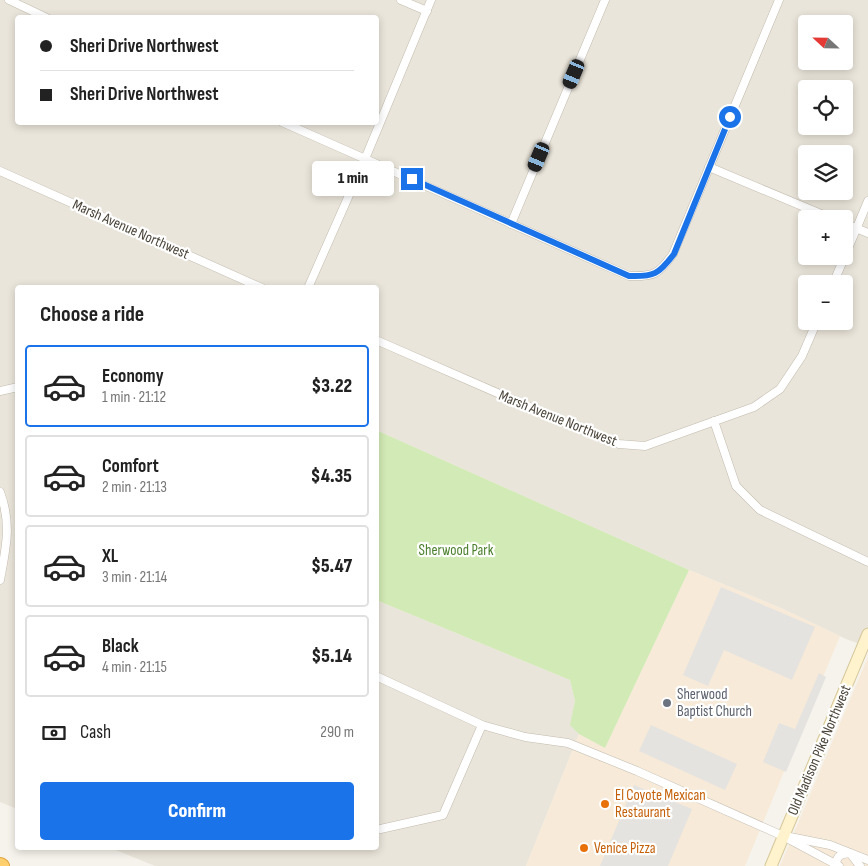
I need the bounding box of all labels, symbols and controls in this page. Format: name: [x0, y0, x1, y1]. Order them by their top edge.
north arrow: [798, 15, 852, 70]
map controls: [798, 15, 853, 330]
text: Sheri Drive Northwest: [70, 35, 219, 58]
car: [561, 57, 586, 91]
button: locate: [798, 80, 853, 135]
text: Sheri Drive Northwest: [70, 83, 219, 106]
route start: [719, 106, 741, 128]
car: [526, 140, 551, 174]
button: layers: [798, 145, 853, 200]
callout: 1 min: [312, 162, 394, 196]
route end: [401, 168, 423, 190]
text: 1 min: [338, 169, 368, 188]
street label: Marsh Avenue Northwest: [70, 195, 192, 264]
button: +: [798, 210, 853, 265]
button: −: [798, 275, 853, 330]
text: Choose a ride: [40, 301, 144, 328]
icon: car: [42, 364, 87, 409]
text: Economy: [102, 365, 164, 388]
text: $3.22: [311, 375, 352, 398]
street label: Marsh Avenue Northwest: [496, 386, 620, 451]
text: 1 min · 21:12: [102, 388, 166, 407]
icon: car: [42, 454, 87, 499]
text: Comfort: [102, 455, 159, 478]
text: $4.35: [311, 465, 352, 488]
text: 2 min · 21:13: [102, 478, 167, 497]
park label: Sherwood Park: [419, 541, 494, 560]
icon: car: [42, 544, 87, 589]
text: XL: [102, 545, 118, 568]
text: $5.47: [311, 555, 352, 578]
text: 3 min · 21:14: [102, 568, 167, 587]
icon: car: [42, 634, 87, 679]
text: Black: [102, 635, 139, 658]
text: $5.14: [311, 645, 352, 668]
text: 4 min · 21:15: [102, 658, 167, 677]
street label: Old Madison Pike Northwest: [783, 682, 856, 818]
place label: Sherwood Baptist Church: [677, 685, 752, 721]
marker: Sherwood Baptist Church: [661, 697, 673, 709]
icon: cash: [40, 719, 68, 747]
text: Cash: [80, 721, 111, 744]
text: 290 m: [320, 723, 354, 742]
button: Confirm: [40, 782, 354, 840]
place label: El Coyote Mexican Restaurant: [615, 786, 706, 822]
marker: El Coyote Mexican Restaurant: [599, 798, 611, 810]
place label: Venice Pizza: [594, 839, 656, 858]
marker: Venice Pizza: [578, 842, 590, 854]

